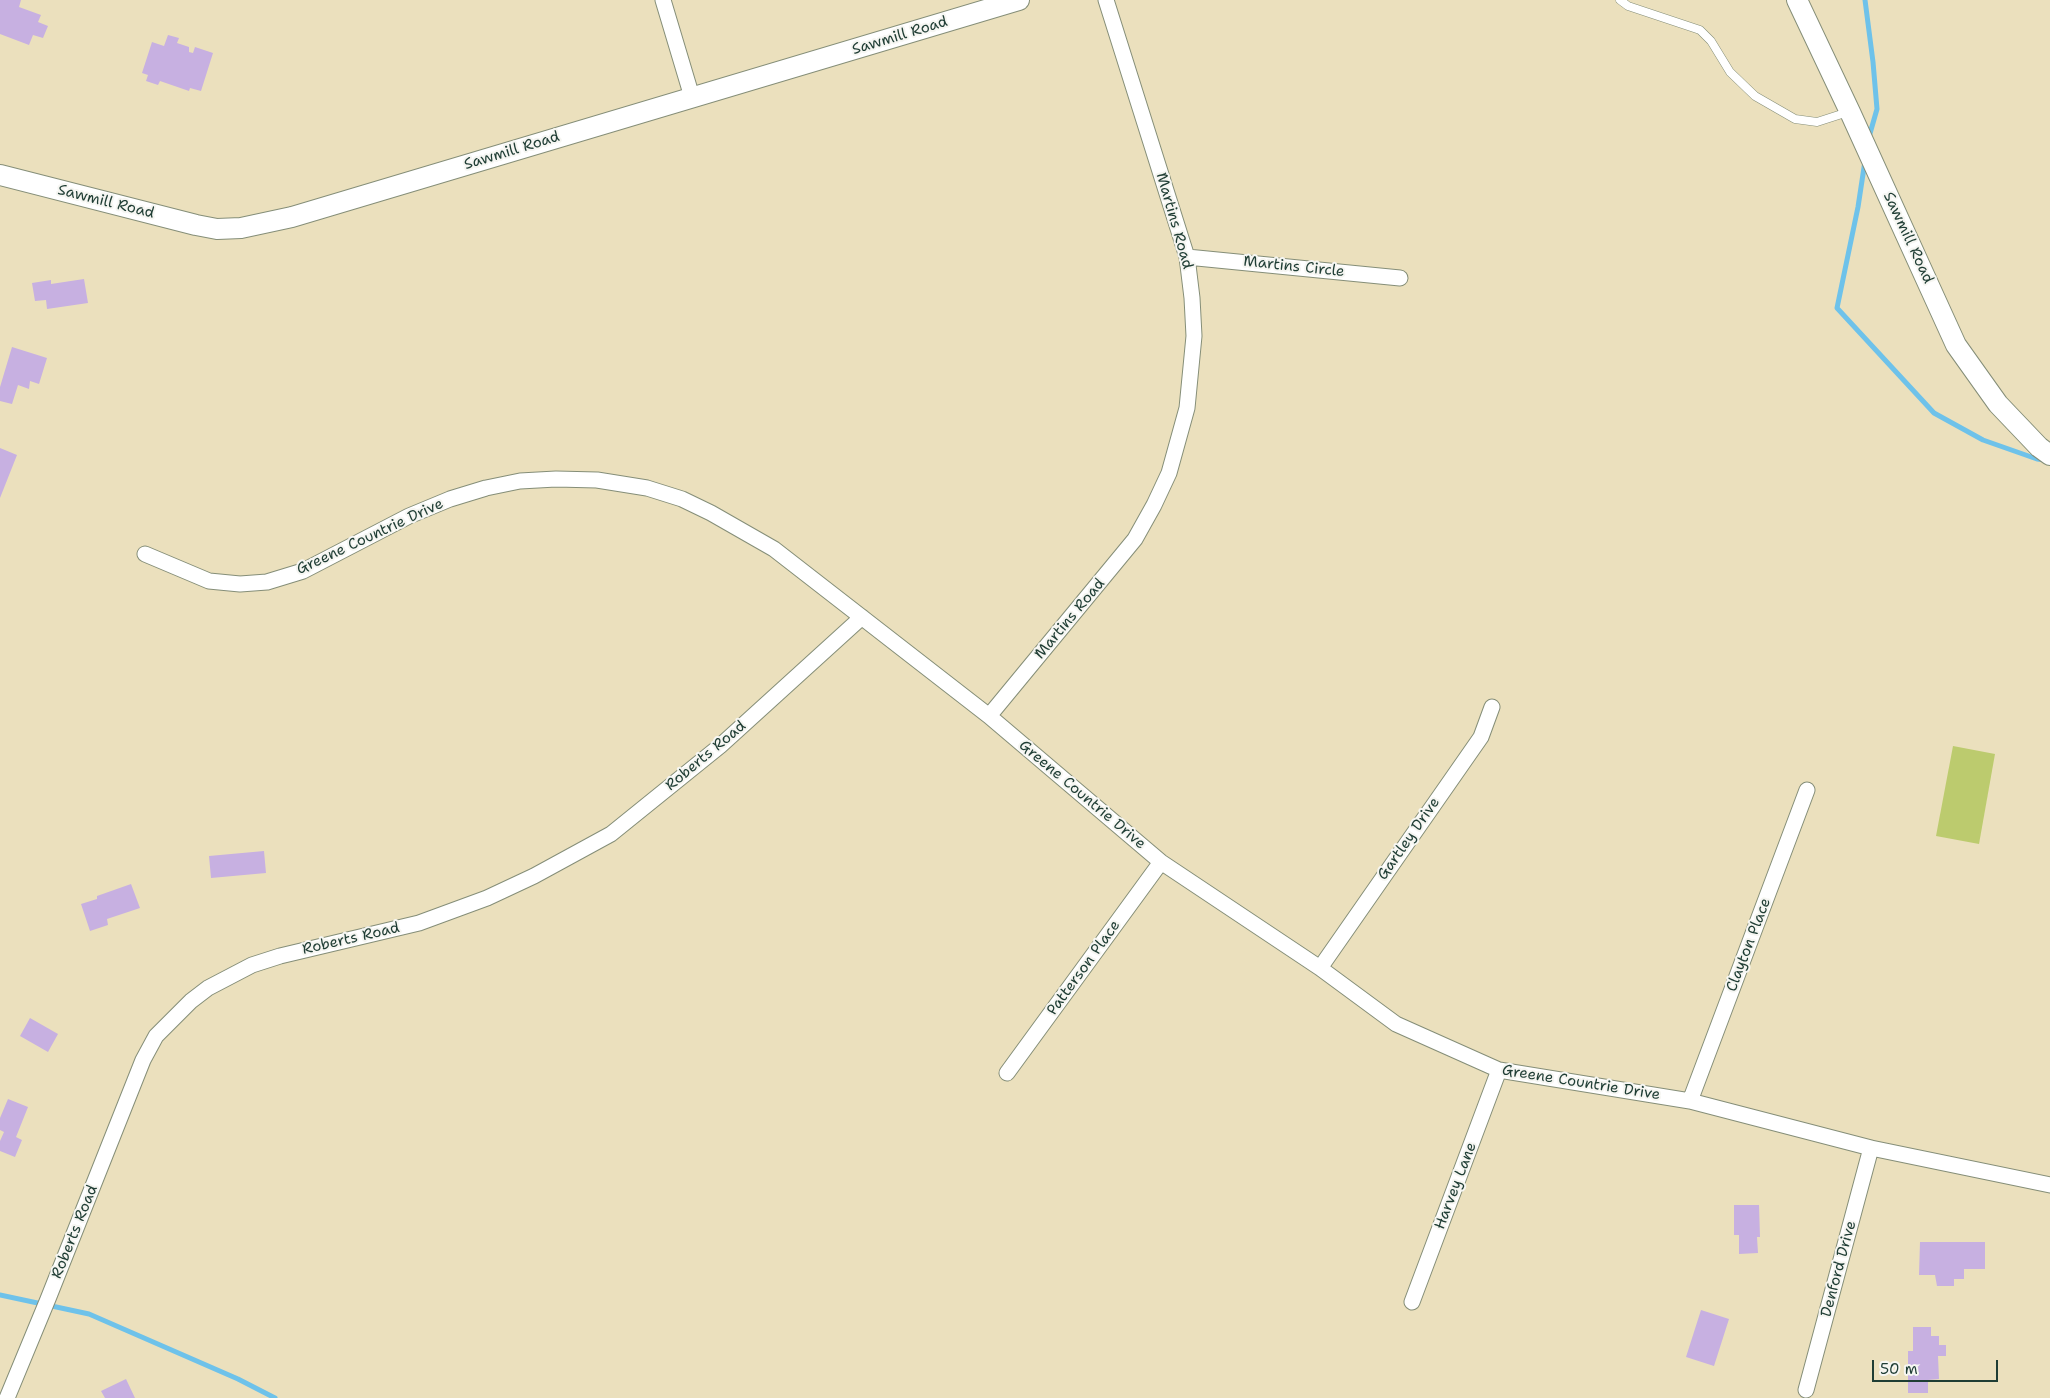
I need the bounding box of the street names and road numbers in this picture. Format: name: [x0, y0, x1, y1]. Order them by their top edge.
street label: Sawmill Road: [850, 13, 950, 59]
street label: Sawmill Road: [462, 128, 562, 174]
street label: Martins Road: [1152, 171, 1196, 271]
street label: Sawmill Road: [56, 181, 156, 223]
street label: Sawmill Road: [1879, 189, 1937, 287]
street label: Martins Circle: [1243, 253, 1345, 281]
street label: Greene Countrie Drive: [294, 495, 446, 579]
street label: Martins Road: [1031, 575, 1109, 663]
street label: Roberts Road: [662, 717, 750, 795]
street label: Greene Countrie Drive: [1015, 737, 1149, 853]
street label: Gartley Drive: [1374, 794, 1444, 884]
street label: Clayton Place: [1723, 896, 1775, 994]
street label: Patterson Place: [1044, 917, 1124, 1019]
street label: Roberts Road: [301, 919, 401, 959]
street label: Greene Countrie Drive: [1501, 1062, 1661, 1104]
street label: Harvey Lane: [1431, 1140, 1481, 1232]
street label: Roberts Road: [48, 1183, 102, 1281]
street label: Denford Drive: [1818, 1219, 1860, 1319]

